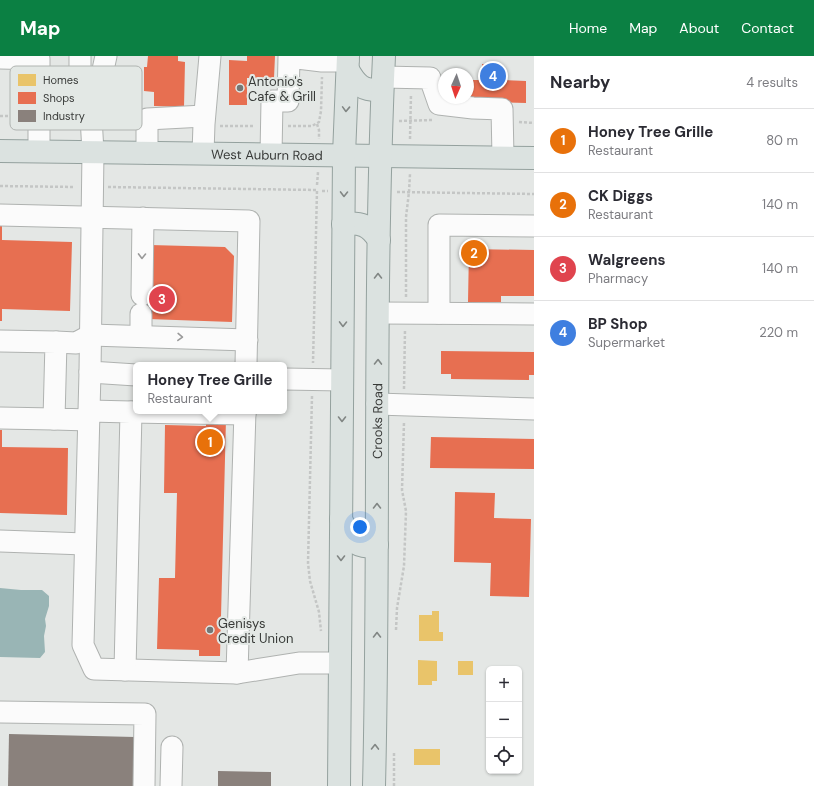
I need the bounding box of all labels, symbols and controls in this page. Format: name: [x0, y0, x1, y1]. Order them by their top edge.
text: Map: [20, 16, 60, 41]
text: Home: [569, 19, 607, 37]
text: Map: [629, 19, 657, 37]
text: About: [679, 19, 719, 37]
text: Contact: [741, 19, 794, 37]
pin: 4: [480, 61, 506, 91]
legend: [10, 66, 142, 130]
north arrow: [438, 68, 474, 104]
text: Nearby: [550, 71, 610, 93]
text: Homes: [43, 73, 79, 87]
place label: Antonio's Cafe & Grill: [248, 73, 316, 105]
text: 4 results: [746, 74, 798, 91]
marker: Antonio's Cafe & Grill: [235, 83, 245, 93]
text: Shops: [43, 91, 75, 105]
one-way arrow: [342, 106, 350, 112]
text: Industry: [43, 109, 85, 123]
text: Honey Tree Grille: [588, 122, 713, 142]
text: 1: [561, 132, 565, 149]
text: 80 m: [766, 132, 798, 149]
text: Restaurant: [588, 142, 653, 159]
street label: West Auburn Road: [211, 145, 323, 164]
text: CK Diggs: [588, 186, 653, 206]
one-way arrow: [340, 191, 348, 197]
text: 2: [559, 196, 567, 213]
text: 140 m: [762, 196, 798, 213]
text: Restaurant: [588, 206, 653, 223]
pin: 2: [461, 238, 487, 268]
text: Walgreens: [588, 250, 665, 270]
one-way arrow: [138, 253, 146, 259]
text: 3: [559, 260, 567, 277]
text: 140 m: [762, 260, 798, 277]
text: Pharmacy: [588, 270, 648, 287]
one-way arrow: [374, 273, 382, 279]
pin: 3: [149, 284, 175, 314]
text: BP Shop: [588, 314, 648, 334]
one-way arrow: [339, 321, 347, 327]
text: 4: [559, 324, 567, 341]
text: 220 m: [759, 324, 798, 341]
one-way arrow: [177, 333, 183, 342]
text: Supermarket: [588, 334, 665, 351]
one-way arrow: [374, 359, 382, 365]
popup: [133, 362, 287, 414]
text: Honey Tree Grille: [147, 370, 273, 390]
street label: Crooks Road: [369, 383, 386, 459]
text: Restaurant: [147, 390, 212, 407]
one-way arrow: [338, 416, 346, 422]
pin: 1: [197, 427, 223, 457]
one-way arrow: [373, 503, 381, 509]
your location: [350, 517, 370, 537]
one-way arrow: [337, 555, 345, 561]
place label: Genisys Credit Union: [218, 615, 293, 647]
marker: Genisys Credit Union: [205, 625, 215, 635]
one-way arrow: [373, 632, 381, 638]
map controls: [486, 666, 522, 774]
button: +: [486, 666, 522, 702]
button: −: [486, 702, 522, 738]
button: locate: [486, 738, 522, 774]
one-way arrow: [371, 744, 379, 750]

